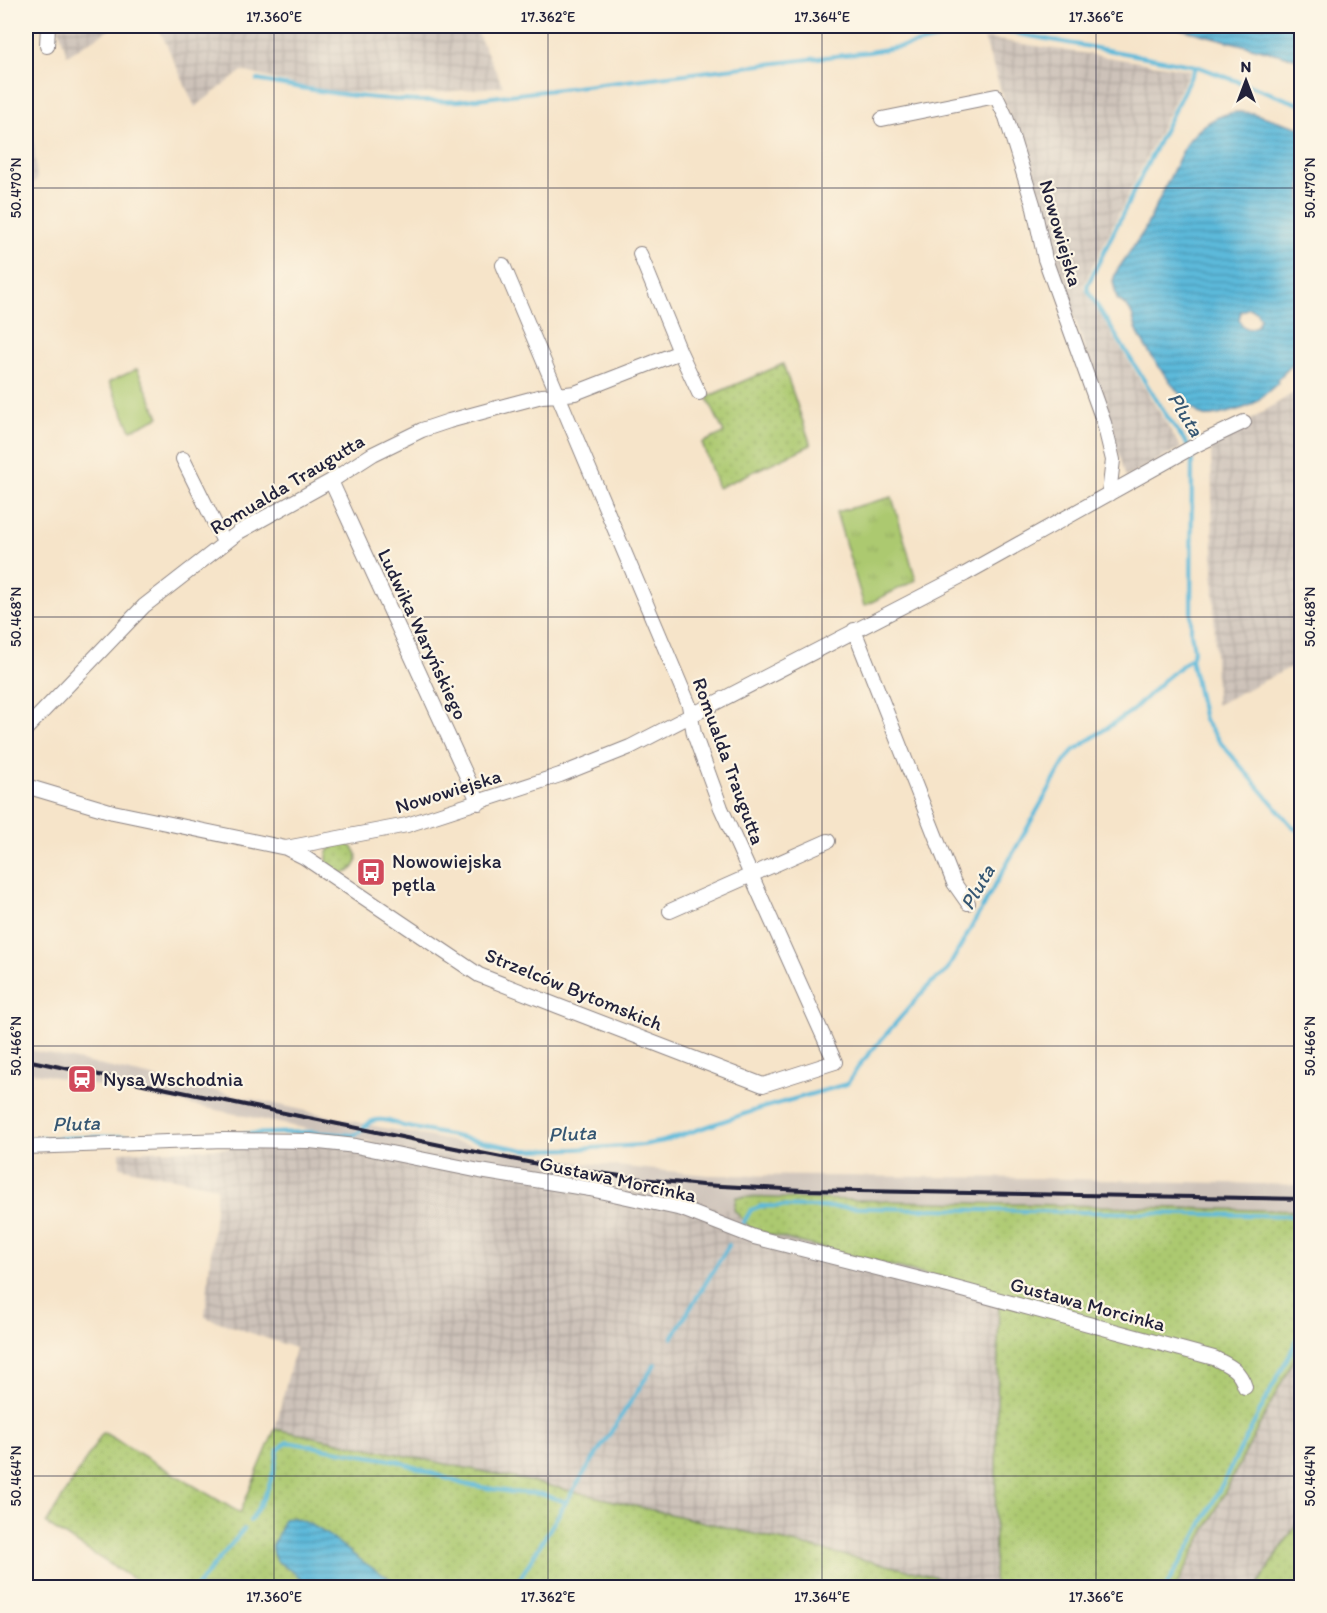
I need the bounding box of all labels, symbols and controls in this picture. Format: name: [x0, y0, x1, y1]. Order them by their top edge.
text: 17.360°E: [246, 8, 302, 26]
text: 17.362°E: [521, 8, 575, 26]
text: 17.364°E: [794, 8, 850, 26]
text: 17.366°E: [1069, 8, 1123, 26]
north arrow: [1216, 51, 1276, 111]
text: N: [1241, 57, 1251, 76]
text: 50.470°N: [7, 157, 25, 219]
text: 50.470°N: [1301, 157, 1319, 219]
street label: Nowowiejska: [1034, 177, 1088, 289]
water label: Pluta: [1163, 387, 1210, 441]
street label: Romualda Traugutta: [205, 428, 369, 540]
street label: Ludwika Waryńskiego: [373, 545, 473, 723]
text: 50.468°N: [7, 587, 25, 647]
text: 50.468°N: [1301, 587, 1319, 647]
street label: Romualda Traugutta: [688, 674, 770, 848]
street label: Nowowiejska: [392, 763, 504, 819]
place label: Nowowiejska pętla: [392, 849, 502, 896]
bus stop icon: Nowowiejska pętla: [355, 856, 387, 888]
water label: Pluta: [954, 860, 1000, 914]
street label: Strzelców Bytomskich: [482, 942, 666, 1036]
text: 50.466°N: [7, 1016, 25, 1076]
text: 50.466°N: [1301, 1016, 1319, 1076]
station icon: Nysa Wschodnia: [66, 1063, 98, 1095]
place label: Nysa Wschodnia: [103, 1067, 244, 1091]
water label: Pluta: [52, 1110, 101, 1136]
water label: Pluta: [548, 1119, 597, 1147]
street label: Gustawa Morcinka: [537, 1151, 699, 1207]
street label: Gustawa Morcinka: [1008, 1272, 1169, 1336]
text: 50.464°N: [7, 1445, 25, 1507]
text: 50.464°N: [1301, 1445, 1319, 1507]
text: 17.360°E: [246, 1588, 302, 1606]
text: 17.362°E: [521, 1588, 575, 1606]
text: 17.364°E: [794, 1588, 850, 1606]
text: 17.366°E: [1069, 1588, 1123, 1606]

